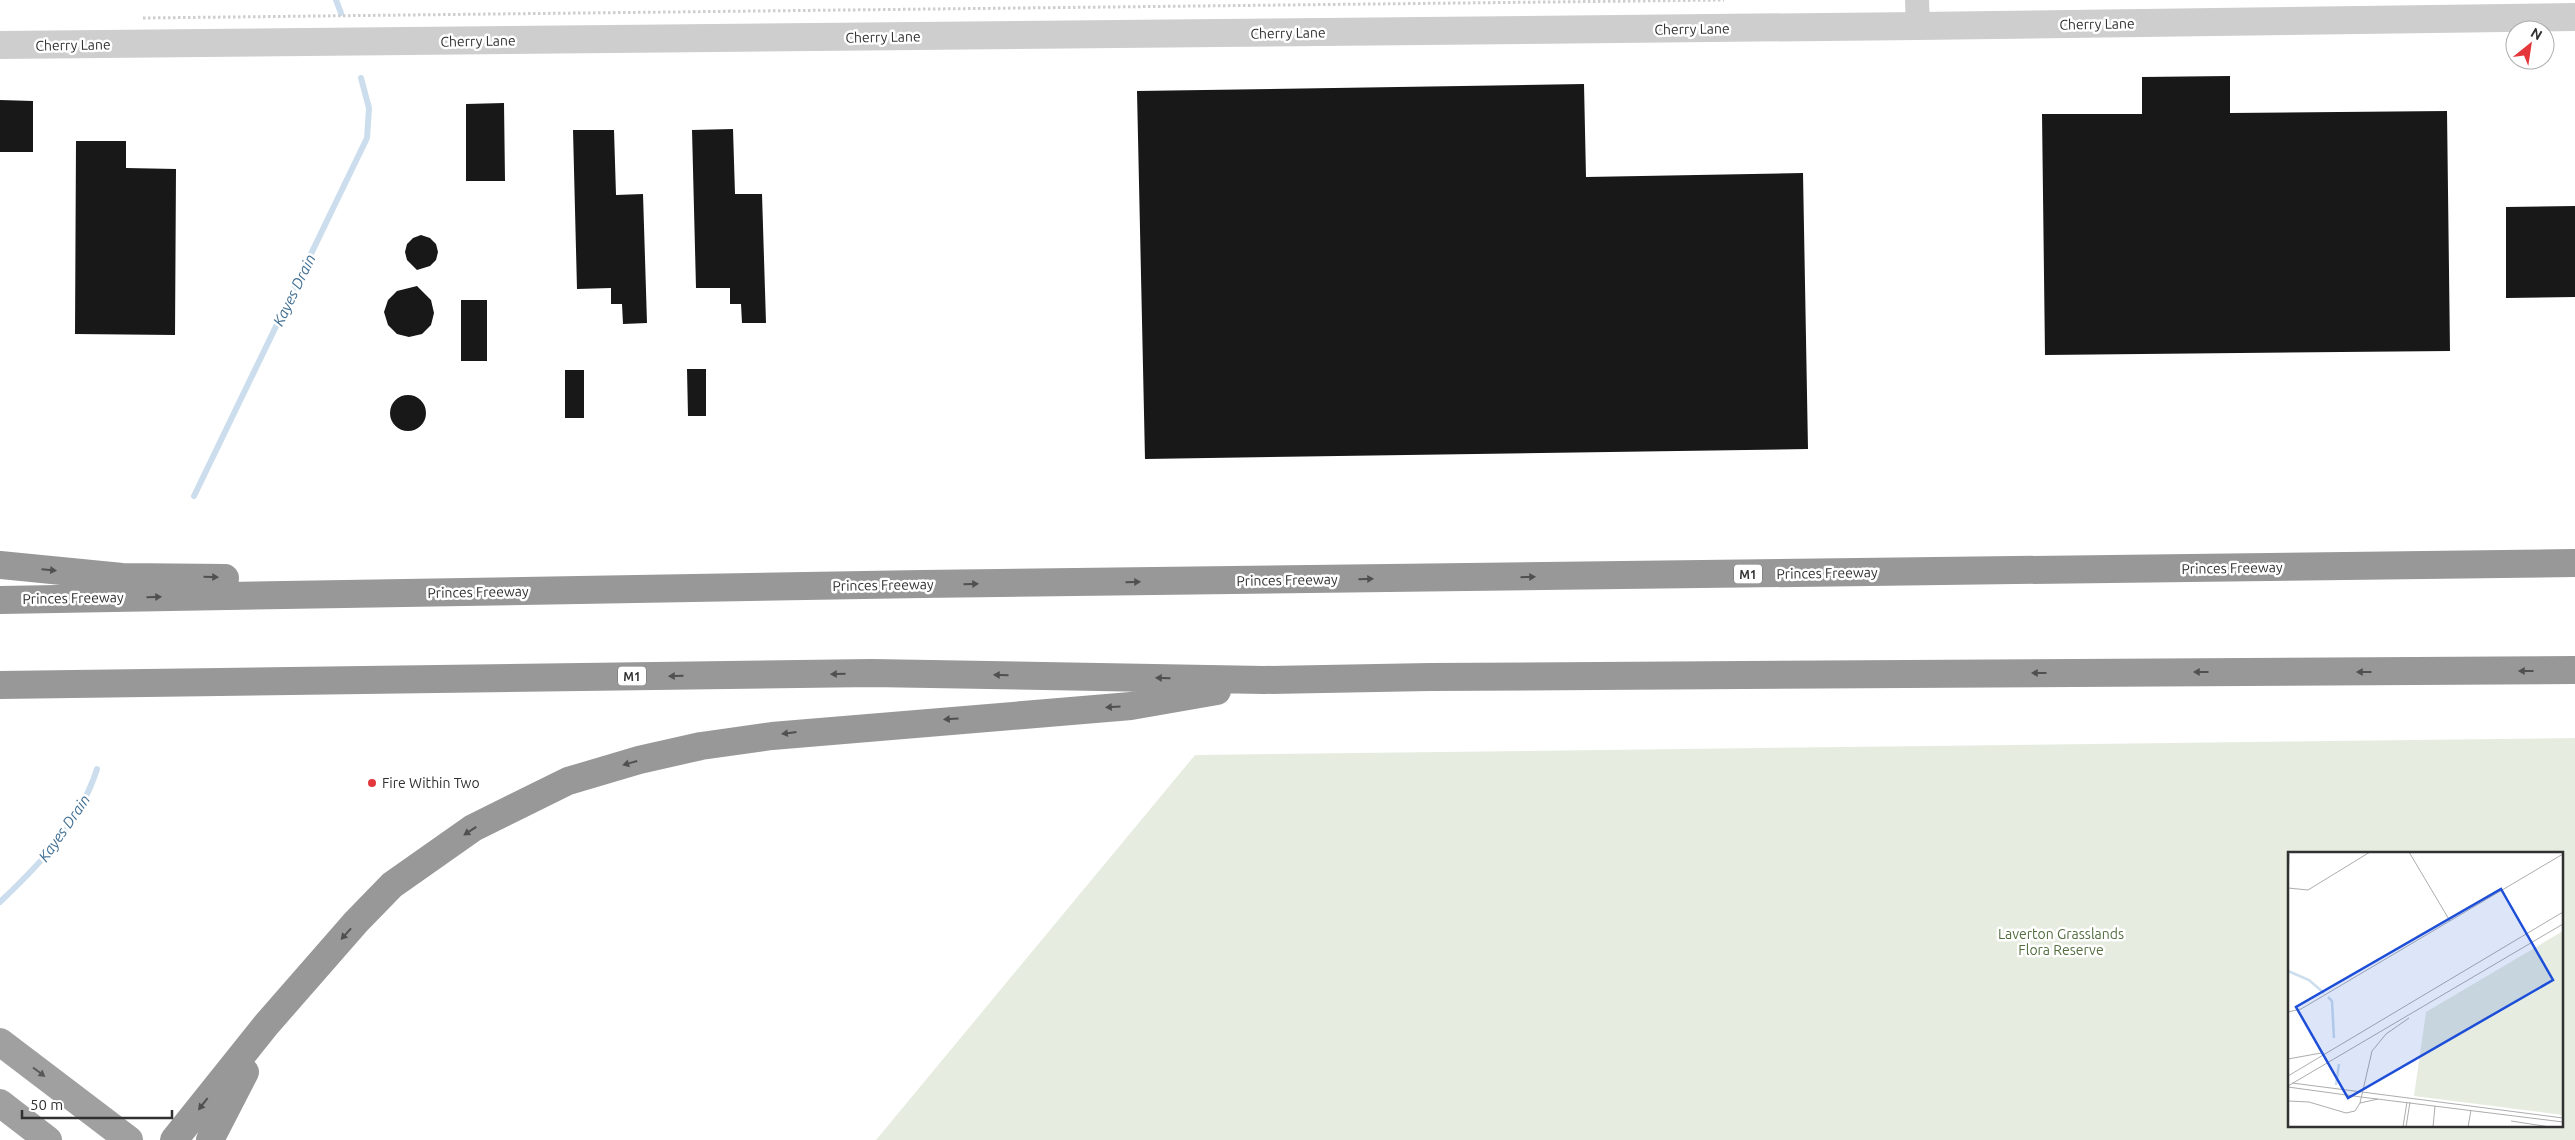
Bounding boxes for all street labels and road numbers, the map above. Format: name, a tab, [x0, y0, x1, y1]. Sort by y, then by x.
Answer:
street label: Cherry Lane	[2059, 15, 2135, 33]
street label: Cherry Lane	[1654, 20, 1730, 38]
street label: Cherry Lane	[1250, 24, 1326, 42]
street label: Cherry Lane	[845, 28, 921, 46]
street label: Cherry Lane	[440, 32, 516, 50]
street label: Cherry Lane	[35, 36, 111, 54]
street label: Princes Freeway	[2181, 559, 2283, 577]
road number: M1	[1734, 564, 1762, 584]
street label: Princes Freeway	[1776, 564, 1878, 582]
street label: Princes Freeway	[1236, 571, 1338, 589]
street label: Princes Freeway	[832, 576, 934, 594]
street label: Princes Freeway	[427, 583, 529, 601]
street label: Princes Freeway	[22, 589, 124, 607]
road number: M1	[618, 666, 646, 686]

